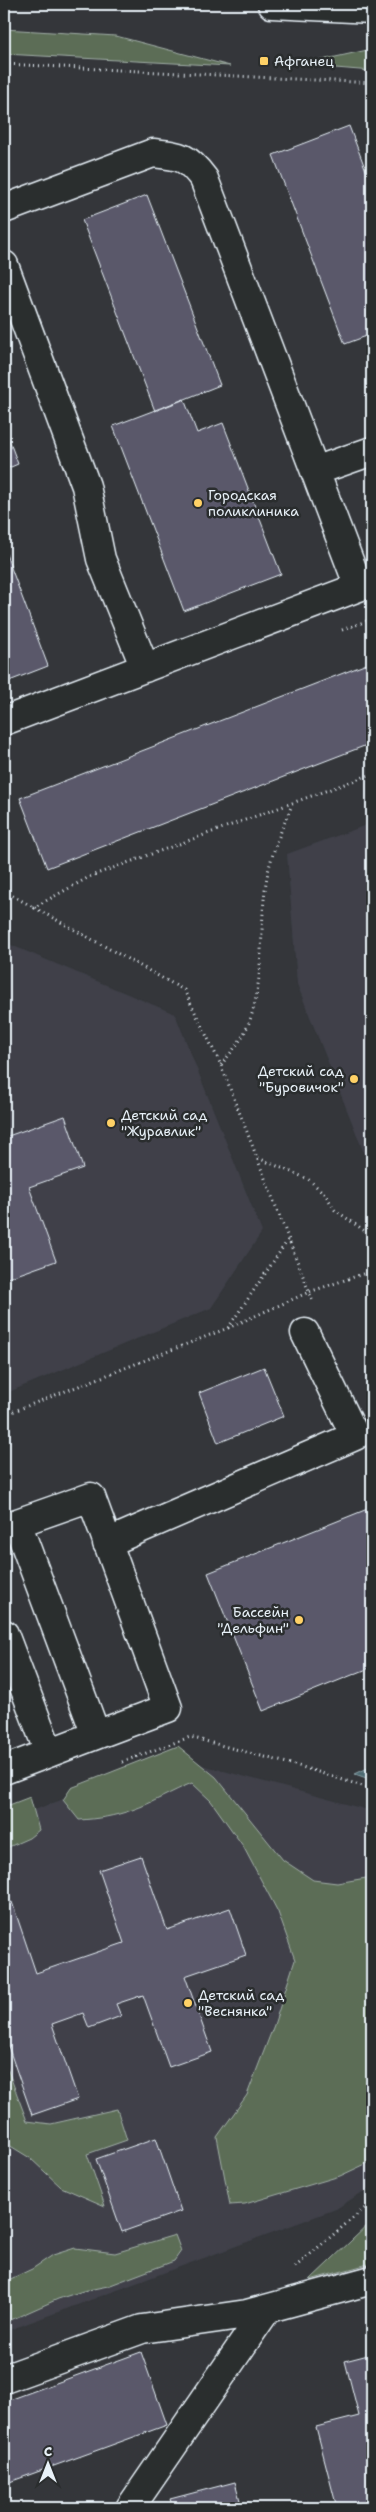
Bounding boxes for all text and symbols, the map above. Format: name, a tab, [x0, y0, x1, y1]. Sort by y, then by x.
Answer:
place label: Афганец	[274, 52, 334, 70]
marker: Афганец	[258, 55, 270, 67]
place label: Городская поликлиника	[208, 486, 299, 520]
marker: Городская поликлиника	[192, 497, 204, 509]
place label: Детский сад "Буровичок"	[258, 1062, 344, 1096]
marker: Детский сад "Буровичок"	[348, 1073, 360, 1085]
place label: Детский сад "Журавлик"	[121, 1106, 207, 1140]
marker: Детский сад "Журавлик"	[105, 1117, 117, 1129]
place label: Бассейн "Дельфин"	[217, 1603, 289, 1637]
marker: Бассейн "Дельфин"	[293, 1614, 305, 1626]
place label: Детский сад "Веснянка"	[198, 1986, 284, 2020]
marker: Детский сад "Веснянка"	[182, 1997, 194, 2009]
north arrow	[22, 2440, 72, 2490]
text: С	[44, 2442, 52, 2460]

